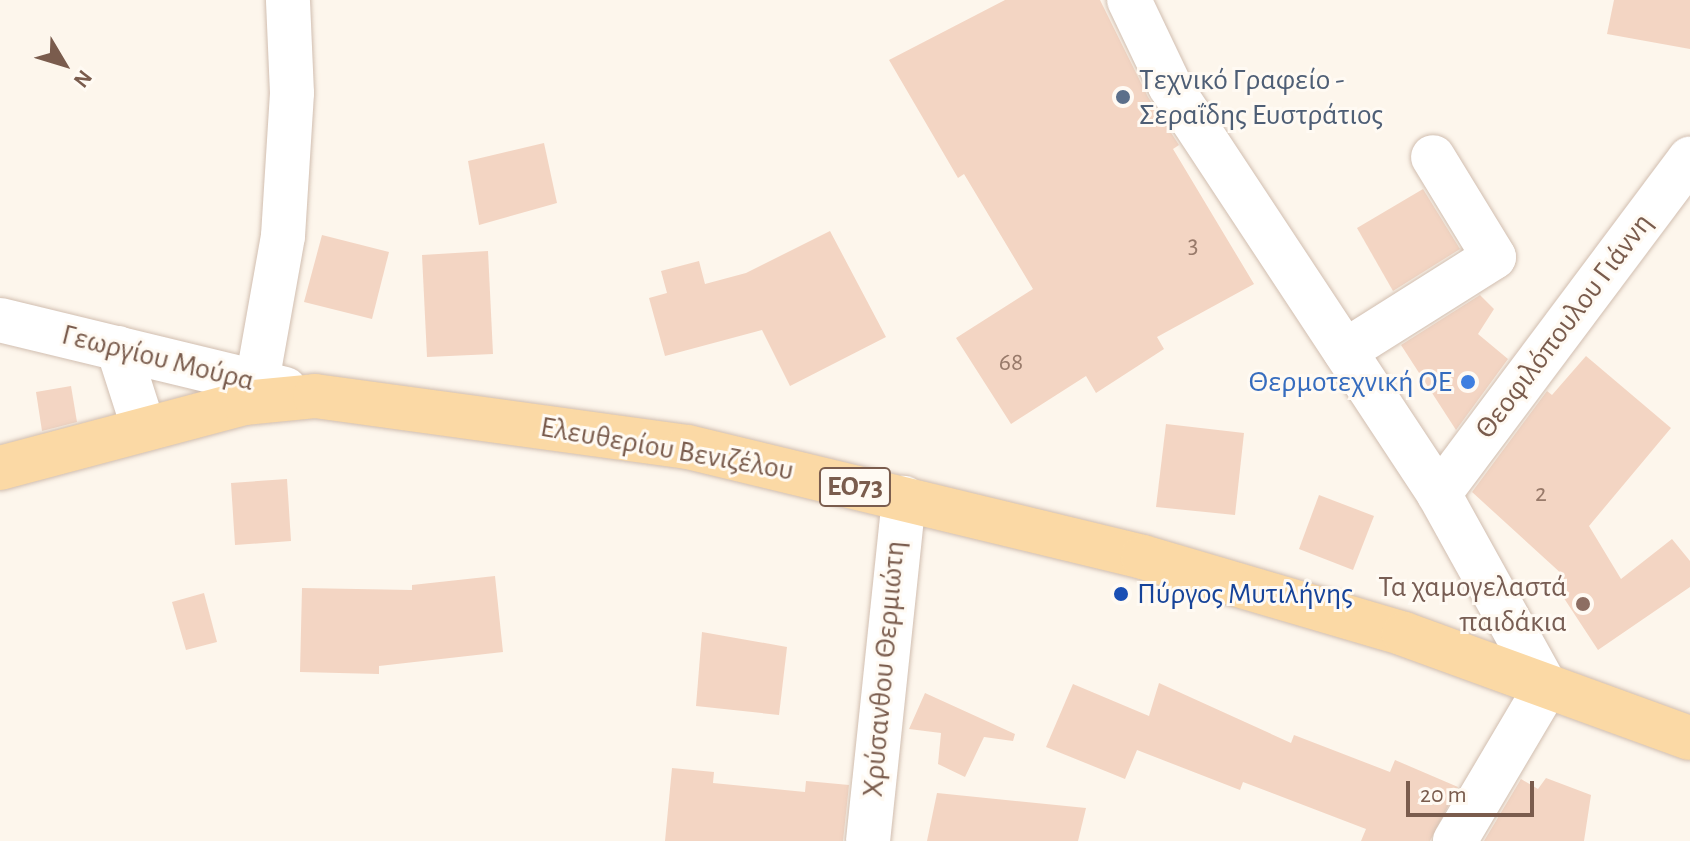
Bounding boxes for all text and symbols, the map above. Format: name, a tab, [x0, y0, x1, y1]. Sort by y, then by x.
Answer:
north arrow	[24, 24, 104, 104]
place label: Τεχνικό Γραφείο - Σεραΐδης Ευστράτιος	[1139, 62, 1383, 132]
text: N	[70, 66, 96, 92]
marker: Τεχνικό Γραφείο - Σεραΐδης Ευστράτιος	[1114, 88, 1132, 106]
street label: Θεοφιλόπουλου Γιάννη	[1468, 206, 1660, 446]
house number: 3	[1188, 230, 1198, 262]
street label: Γεωργίου Μούρα	[58, 317, 258, 399]
house number: 68	[999, 347, 1023, 379]
place label: Θερμοτεχνική ΟΕ	[1249, 364, 1452, 400]
marker: Θερμοτεχνική ΟΕ	[1459, 373, 1477, 391]
street label: Ελευθερίου Βενιζέλου	[538, 409, 796, 489]
road number: ΕΟ73	[817, 463, 893, 511]
house number: 2	[1535, 478, 1547, 510]
street label: Χρύσανθου Θερμιώτη	[855, 539, 913, 799]
place label: Τα χαμογελαστά παιδάκια	[1378, 569, 1567, 640]
place label: Πύργος Μυτιλήνης	[1137, 576, 1353, 612]
marker: Πύργος Μυτιλήνης	[1112, 585, 1130, 603]
marker: Τα χαμογελαστά παιδάκια	[1574, 595, 1592, 613]
scale bar	[1410, 765, 1538, 815]
text: 20 m	[1420, 783, 1467, 807]

